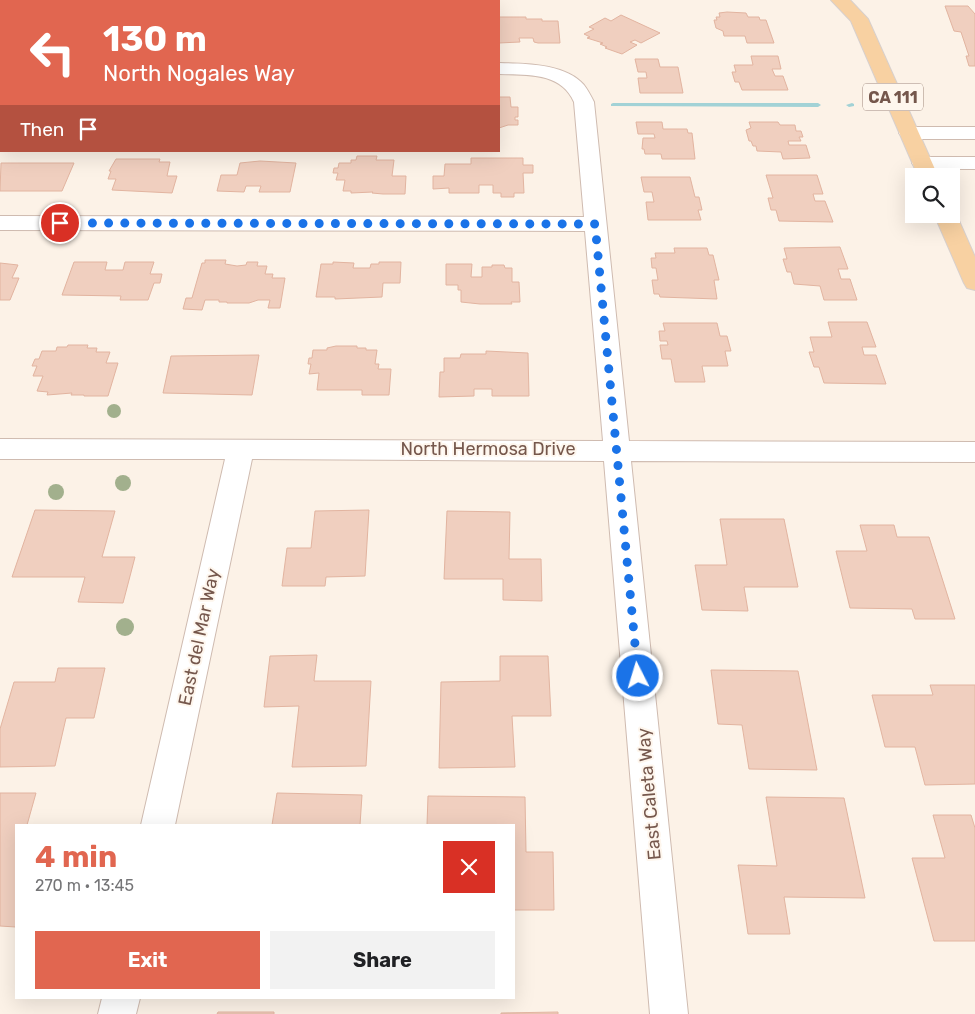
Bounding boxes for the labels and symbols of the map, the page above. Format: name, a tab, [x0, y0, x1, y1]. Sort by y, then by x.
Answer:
road number: CA 111	[863, 84, 923, 110]
pin	[39, 202, 81, 244]
street label: North Hermosa Drive	[400, 438, 576, 460]
street label: East del Mar Way	[174, 566, 224, 708]
position arrow	[611, 649, 663, 701]
street label: East Caleta Way	[632, 727, 666, 861]

